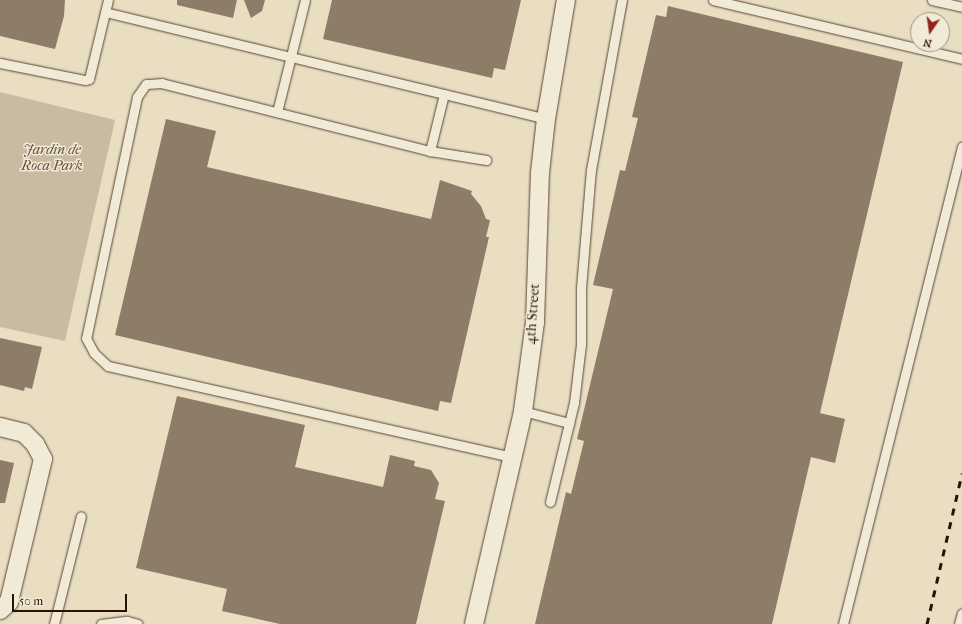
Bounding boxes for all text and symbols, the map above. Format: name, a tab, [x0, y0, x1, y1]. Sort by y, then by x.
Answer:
north arrow	[910, 12, 950, 52]
text: N	[922, 36, 933, 50]
park label: Jardin de Roca Park	[21, 142, 83, 174]
street label: 4th Street	[522, 283, 544, 345]
scale bar	[14, 586, 129, 612]
text: 50 m	[19, 594, 43, 608]

